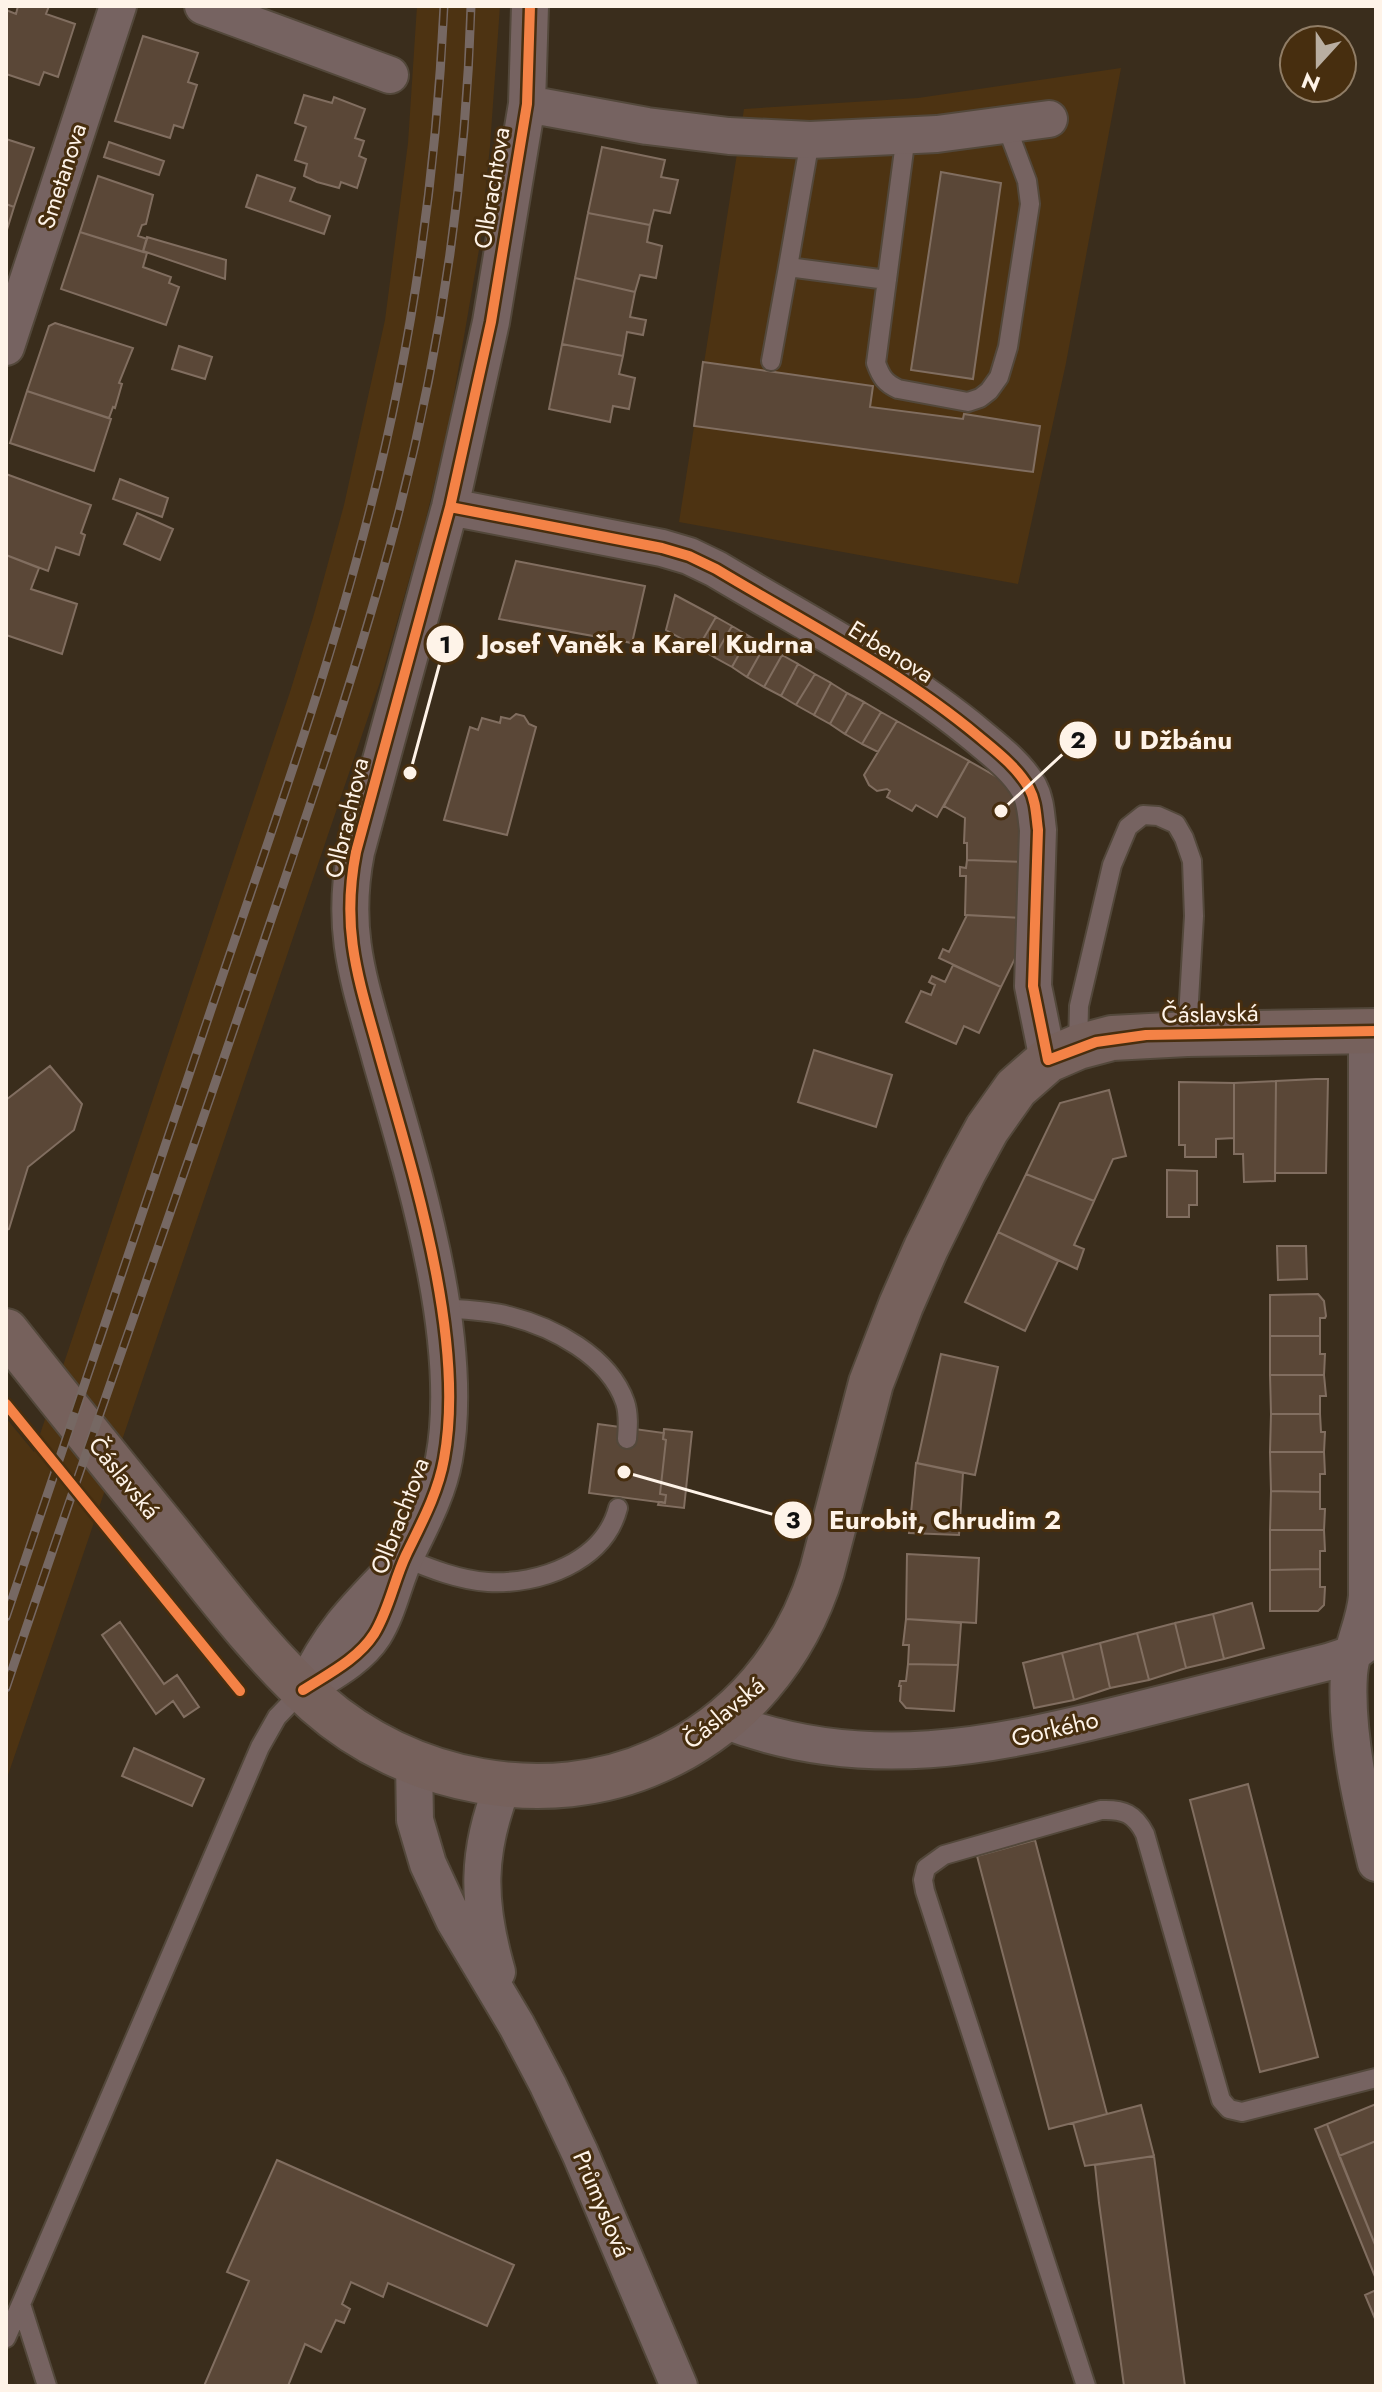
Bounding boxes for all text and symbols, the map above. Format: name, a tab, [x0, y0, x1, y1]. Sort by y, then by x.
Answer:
north arrow	[1278, 24, 1358, 104]
text: N	[1297, 65, 1325, 101]
street label: Smetanova	[28, 119, 95, 233]
street label: Olbrachtova	[465, 125, 518, 251]
street label: Erbenova	[842, 612, 941, 692]
callout: Josef Vaněk a Karel Kudrna	[425, 619, 830, 669]
text: Josef Vaněk a Karel Kudrna	[476, 625, 813, 663]
text: 1	[439, 627, 451, 662]
callout: U Džbánu	[1058, 715, 1249, 765]
text: U Džbánu	[1114, 721, 1232, 759]
text: 2	[1070, 722, 1086, 757]
street label: Olbrachtova	[316, 754, 377, 882]
street label: Čáslavská	[1161, 995, 1259, 1032]
street label: Čáslavská	[80, 1429, 169, 1526]
street label: Olbrachtova	[361, 1452, 438, 1579]
callout: Eurobit, Chrudim 2	[773, 1495, 1077, 1545]
text: Eurobit, Chrudim 2	[829, 1501, 1061, 1539]
text: 3	[786, 1502, 801, 1537]
street label: Čáslavská	[675, 1668, 772, 1757]
street label: Gorkého	[1008, 1702, 1102, 1755]
street label: Průmyslová	[564, 2145, 641, 2263]

